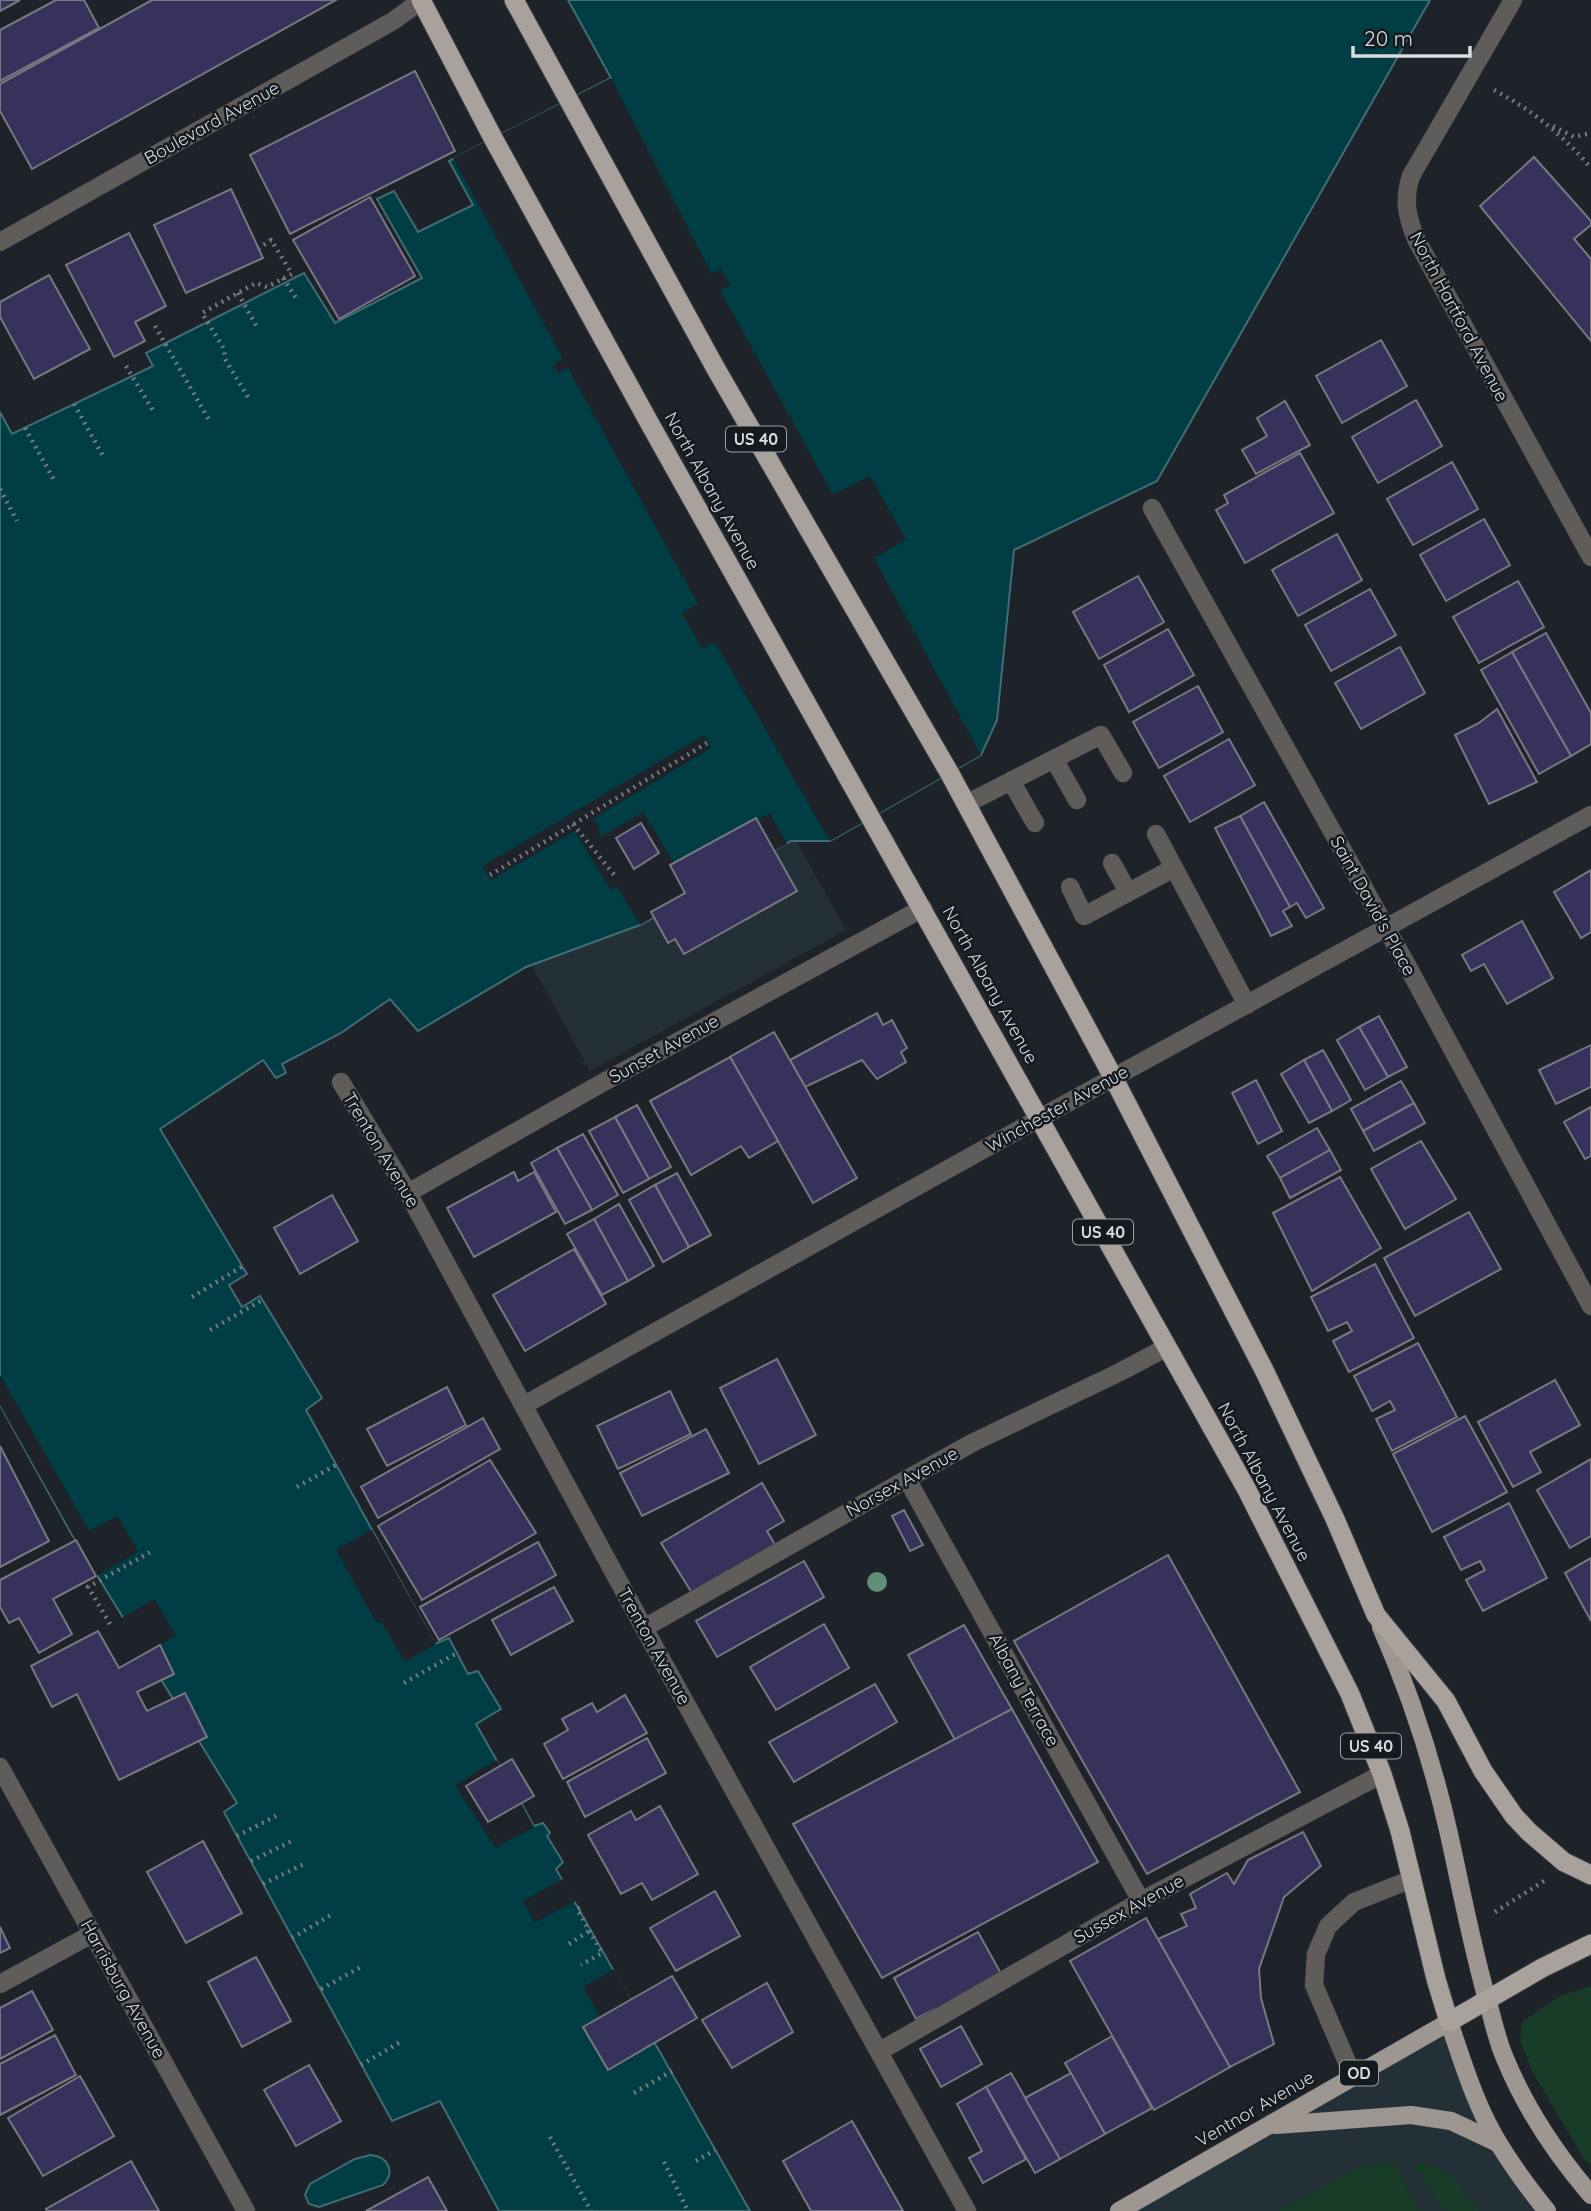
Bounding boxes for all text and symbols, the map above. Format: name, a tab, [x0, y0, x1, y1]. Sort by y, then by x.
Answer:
scale bar	[1353, 14, 1470, 58]
text: 20 m	[1364, 25, 1413, 51]
street label: Boulevard Avenue	[140, 76, 283, 169]
street label: North Hartford Avenue	[1405, 228, 1514, 406]
street label: North Albany Avenue	[660, 408, 765, 574]
road number: US 40	[726, 426, 786, 452]
street label: Saint David's Place	[1325, 832, 1421, 980]
street label: North Albany Avenue	[938, 902, 1043, 1068]
street label: Sunset Avenue	[605, 1009, 723, 1088]
street label: Winchester Avenue	[981, 1060, 1132, 1157]
street label: Trenton Avenue	[338, 1088, 425, 1212]
road number: US 40	[1073, 1220, 1133, 1244]
street label: North Albany Avenue	[1213, 1398, 1316, 1565]
street label: Norsex Avenue	[842, 1441, 962, 1522]
street label: Trenton Avenue	[613, 1583, 696, 1708]
street label: Albany Terrace	[984, 1629, 1065, 1750]
road number: US 40	[1341, 1734, 1401, 1758]
street label: Sussex Avenue	[1070, 1869, 1188, 1948]
street label: Harrisburg Avenue	[76, 1915, 171, 2062]
road number: OD	[1340, 2060, 1378, 2086]
street label: Ventnor Avenue	[1191, 2065, 1318, 2152]

